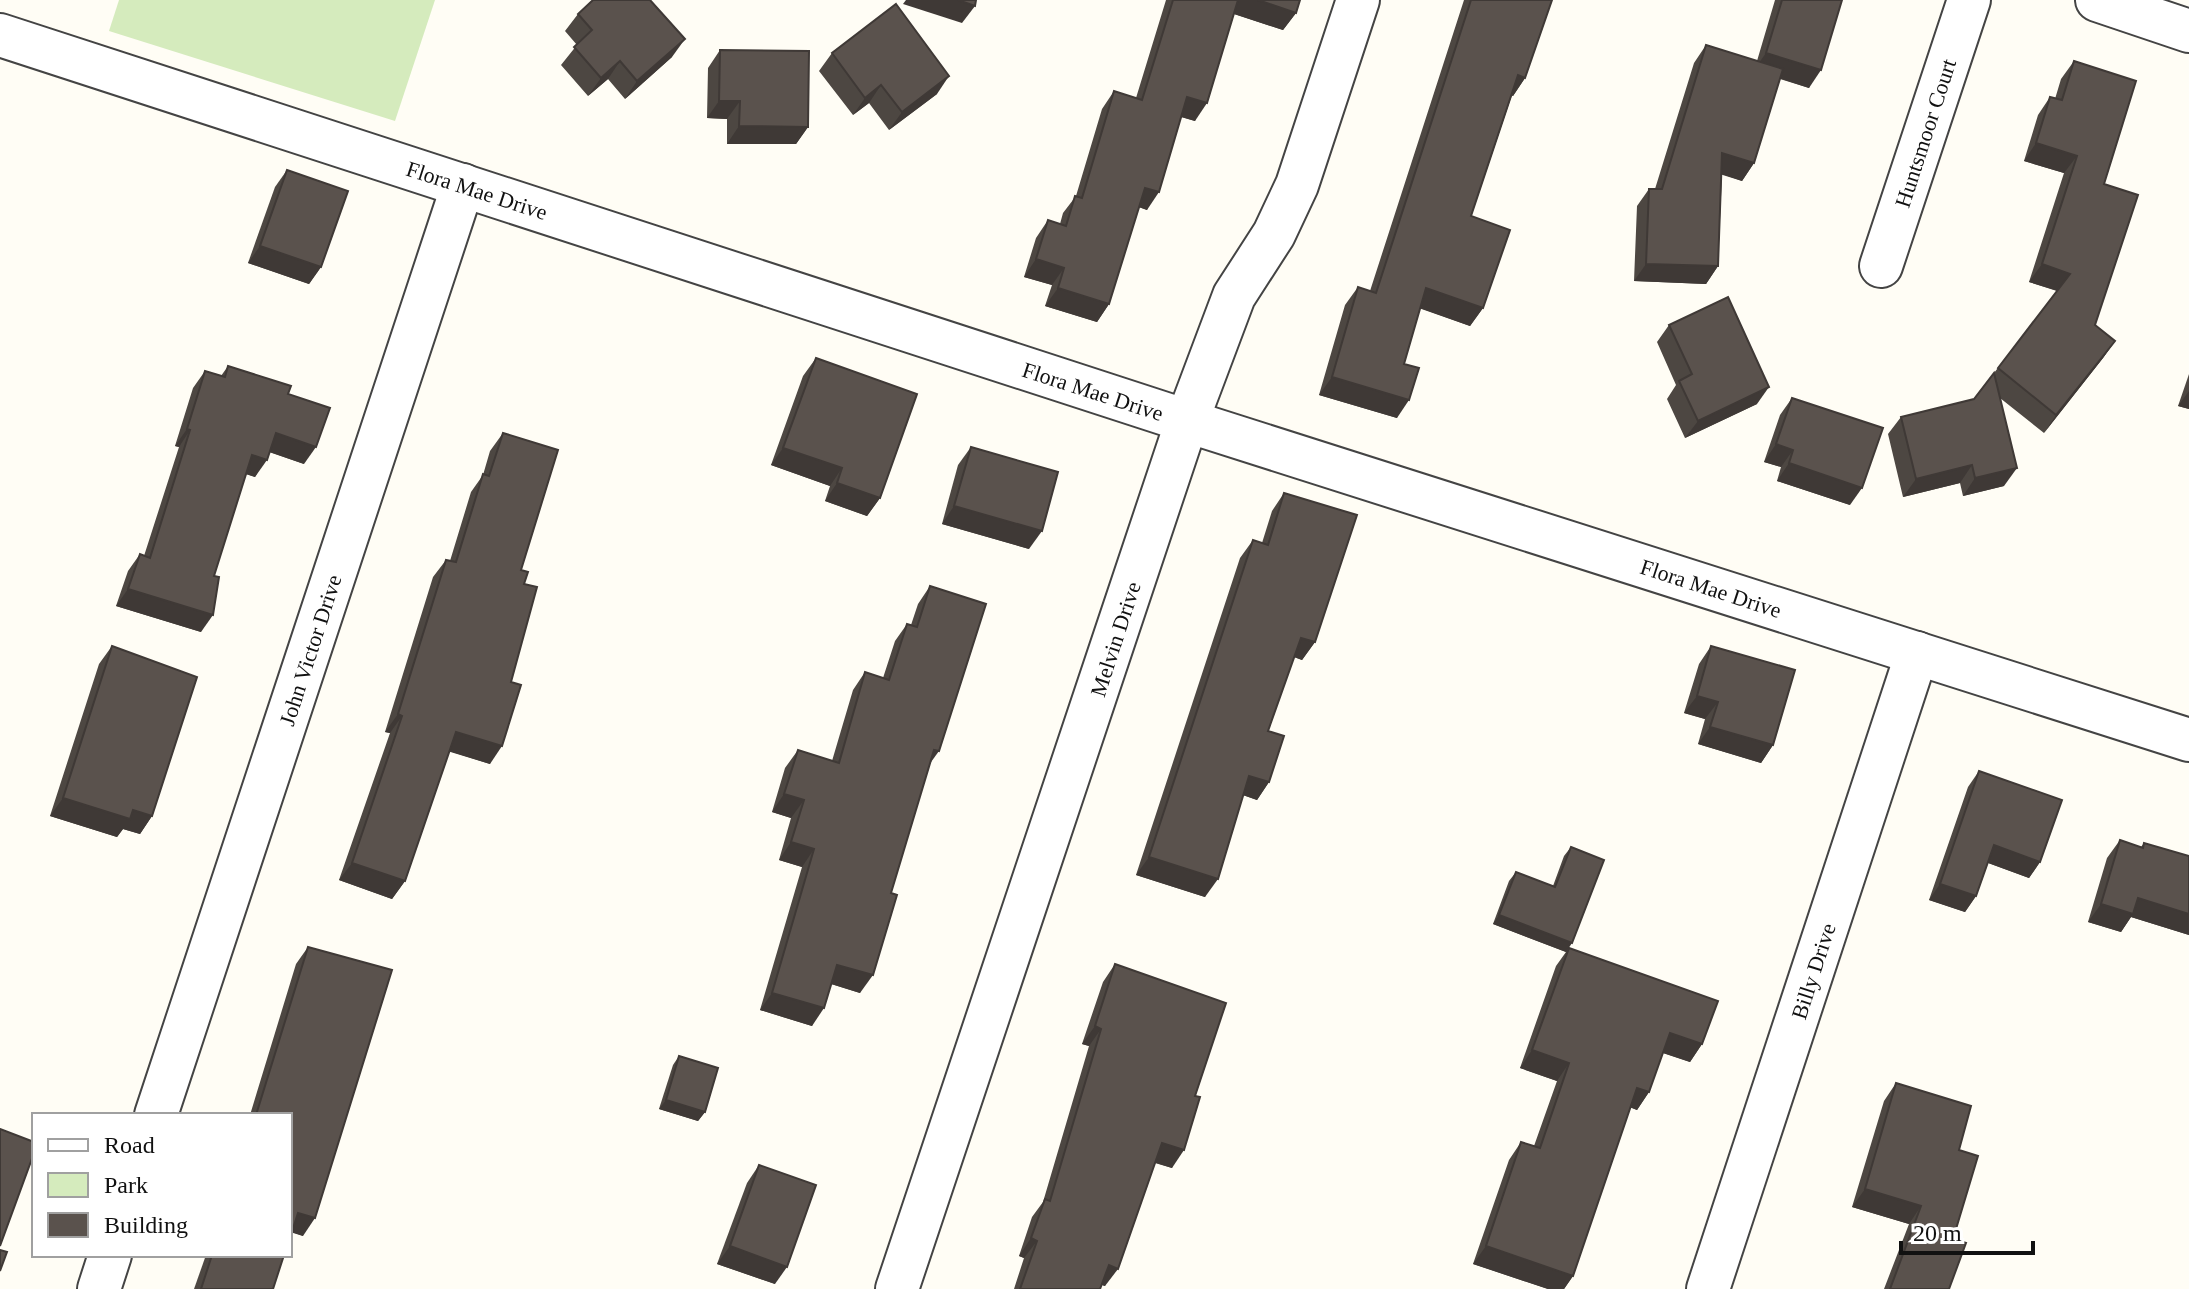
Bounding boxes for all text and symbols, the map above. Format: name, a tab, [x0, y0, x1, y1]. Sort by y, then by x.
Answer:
street label: Huntsmoor Court	[1890, 56, 1961, 211]
street label: Flora Mae Drive	[403, 156, 550, 225]
street label: Flora Mae Drive	[1019, 357, 1166, 426]
street label: Flora Mae Drive	[1637, 554, 1784, 623]
street label: John Victor Drive	[274, 572, 347, 729]
street label: Melvin Drive	[1085, 579, 1146, 700]
street label: Billy Drive	[1786, 920, 1841, 1022]
legend	[32, 1113, 292, 1257]
text: Road	[104, 1132, 155, 1158]
text: Park	[104, 1172, 148, 1198]
scale bar	[1901, 1205, 2033, 1255]
text: Building	[104, 1212, 188, 1238]
text: 20 m	[1913, 1220, 1962, 1246]

